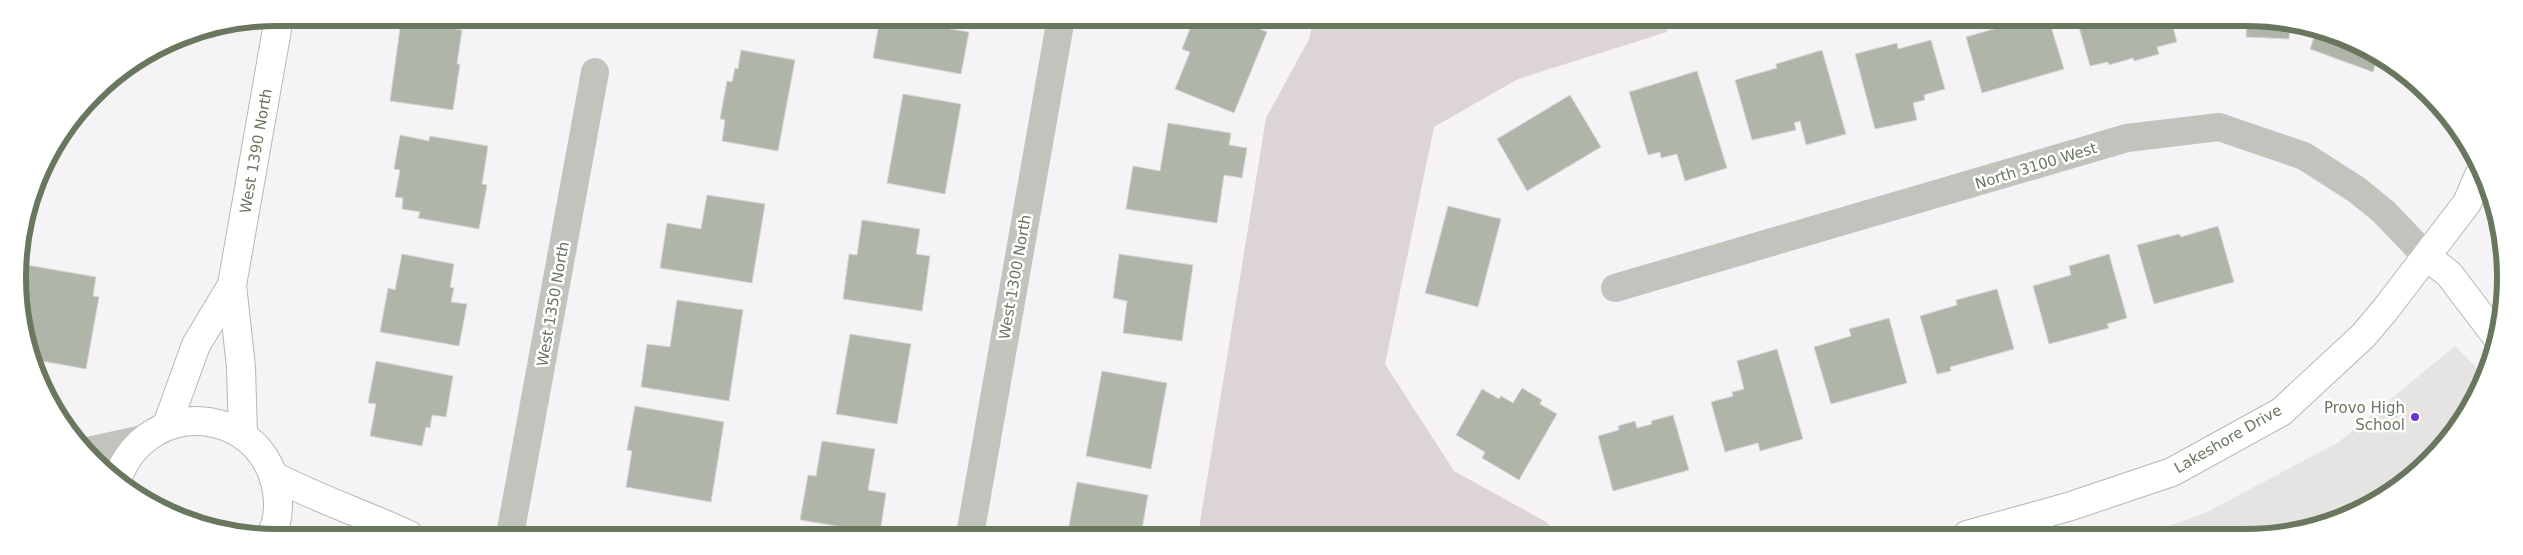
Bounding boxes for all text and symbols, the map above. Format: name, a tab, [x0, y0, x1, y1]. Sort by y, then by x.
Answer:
street label: West 1390 North	[236, 87, 276, 215]
street label: North 3100 West	[1973, 139, 2099, 193]
street label: West 1300 North	[995, 213, 1035, 341]
street label: West 1350 North	[533, 240, 573, 368]
place label: Provo High School	[2324, 399, 2405, 434]
street label: Lakeshore Drive	[2171, 401, 2285, 477]
marker: Provo High School	[2409, 411, 2421, 423]

